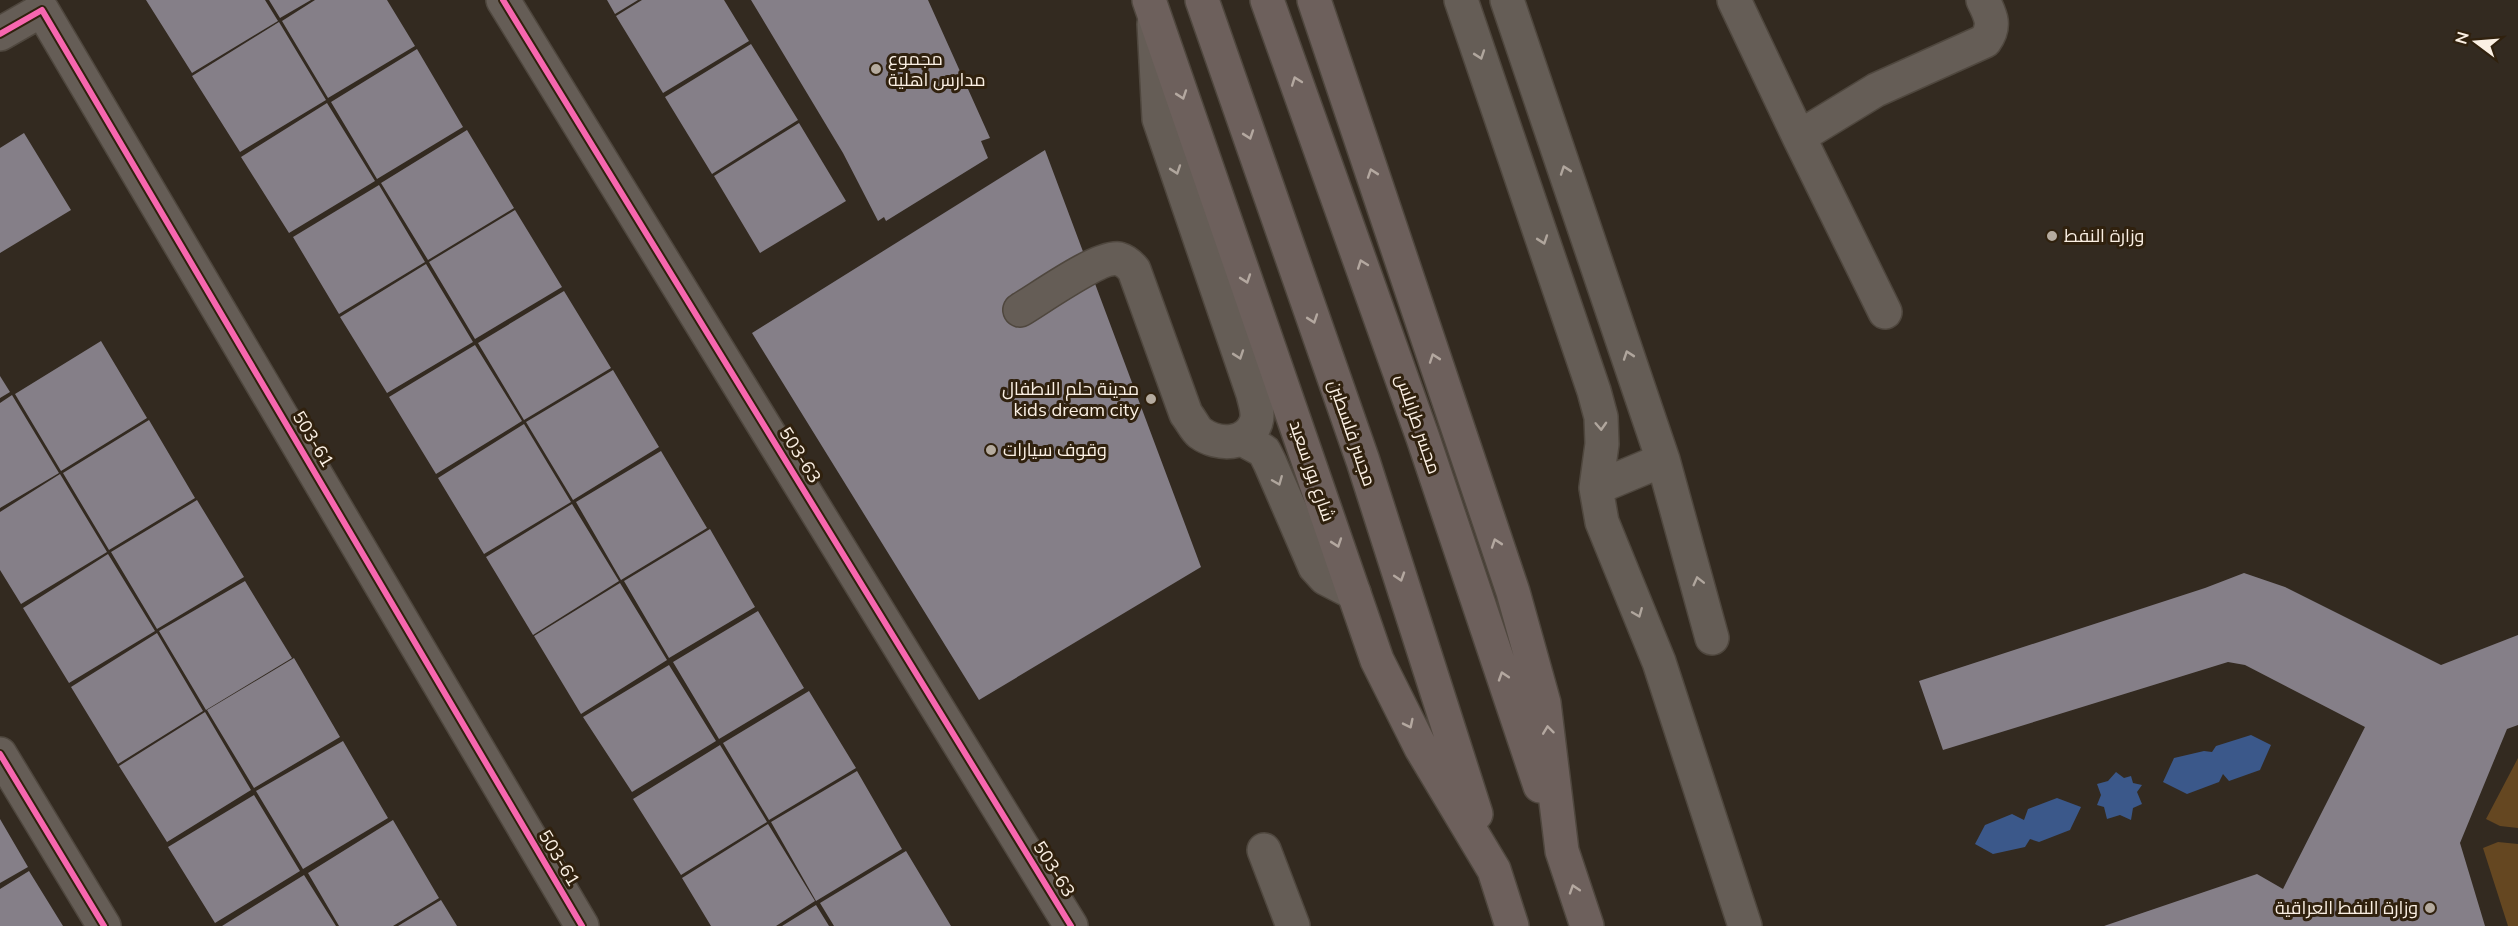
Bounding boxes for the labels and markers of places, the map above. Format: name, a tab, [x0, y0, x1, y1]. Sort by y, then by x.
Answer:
place label: مجموع مدارس اهلية	[888, 47, 986, 91]
marker: مجموع مدارس اهلية	[869, 62, 883, 76]
place label: وزارة النفط	[2064, 224, 2144, 247]
marker: وزارة النفط	[2045, 229, 2059, 243]
place label: مدينة حلم الاطفال kids dream city	[1002, 377, 1139, 421]
marker: مدينة حلم الاطفال kids dream city	[1144, 392, 1158, 406]
place label: وقوف سيارات	[1003, 438, 1107, 461]
marker: وقوف سيارات	[984, 443, 998, 457]
place label: وزارة النفط العراقية	[2275, 896, 2418, 919]
marker: وزارة النفط العراقية	[2423, 901, 2437, 915]

